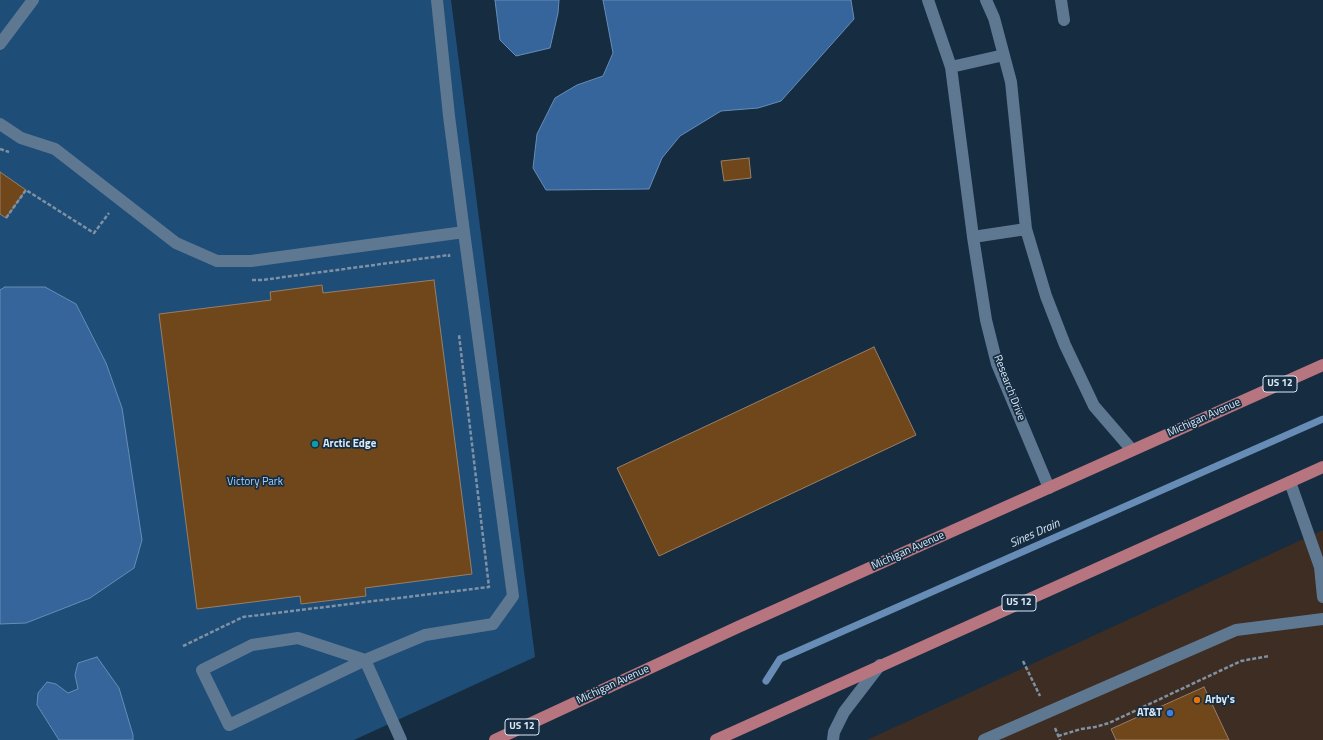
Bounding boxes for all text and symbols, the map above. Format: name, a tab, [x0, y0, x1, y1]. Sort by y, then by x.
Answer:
street label: Research Drive	[990, 353, 1028, 423]
road number: US 12	[1263, 376, 1297, 392]
street label: Michigan Avenue	[1165, 396, 1243, 440]
place label: Arctic Edge	[323, 437, 376, 451]
marker: Arctic Edge	[310, 439, 320, 449]
park label: Victory Park	[227, 475, 283, 489]
water label: Sines Drain	[1008, 517, 1062, 551]
street label: Michigan Avenue	[869, 529, 947, 573]
road number: US 12	[1002, 595, 1036, 611]
street label: Michigan Avenue	[575, 662, 651, 708]
place label: Arby's	[1205, 693, 1235, 707]
marker: Arby's	[1192, 695, 1202, 705]
place label: AT&T	[1137, 706, 1162, 720]
marker: AT&T	[1165, 708, 1175, 718]
road number: US 12	[505, 719, 539, 735]

